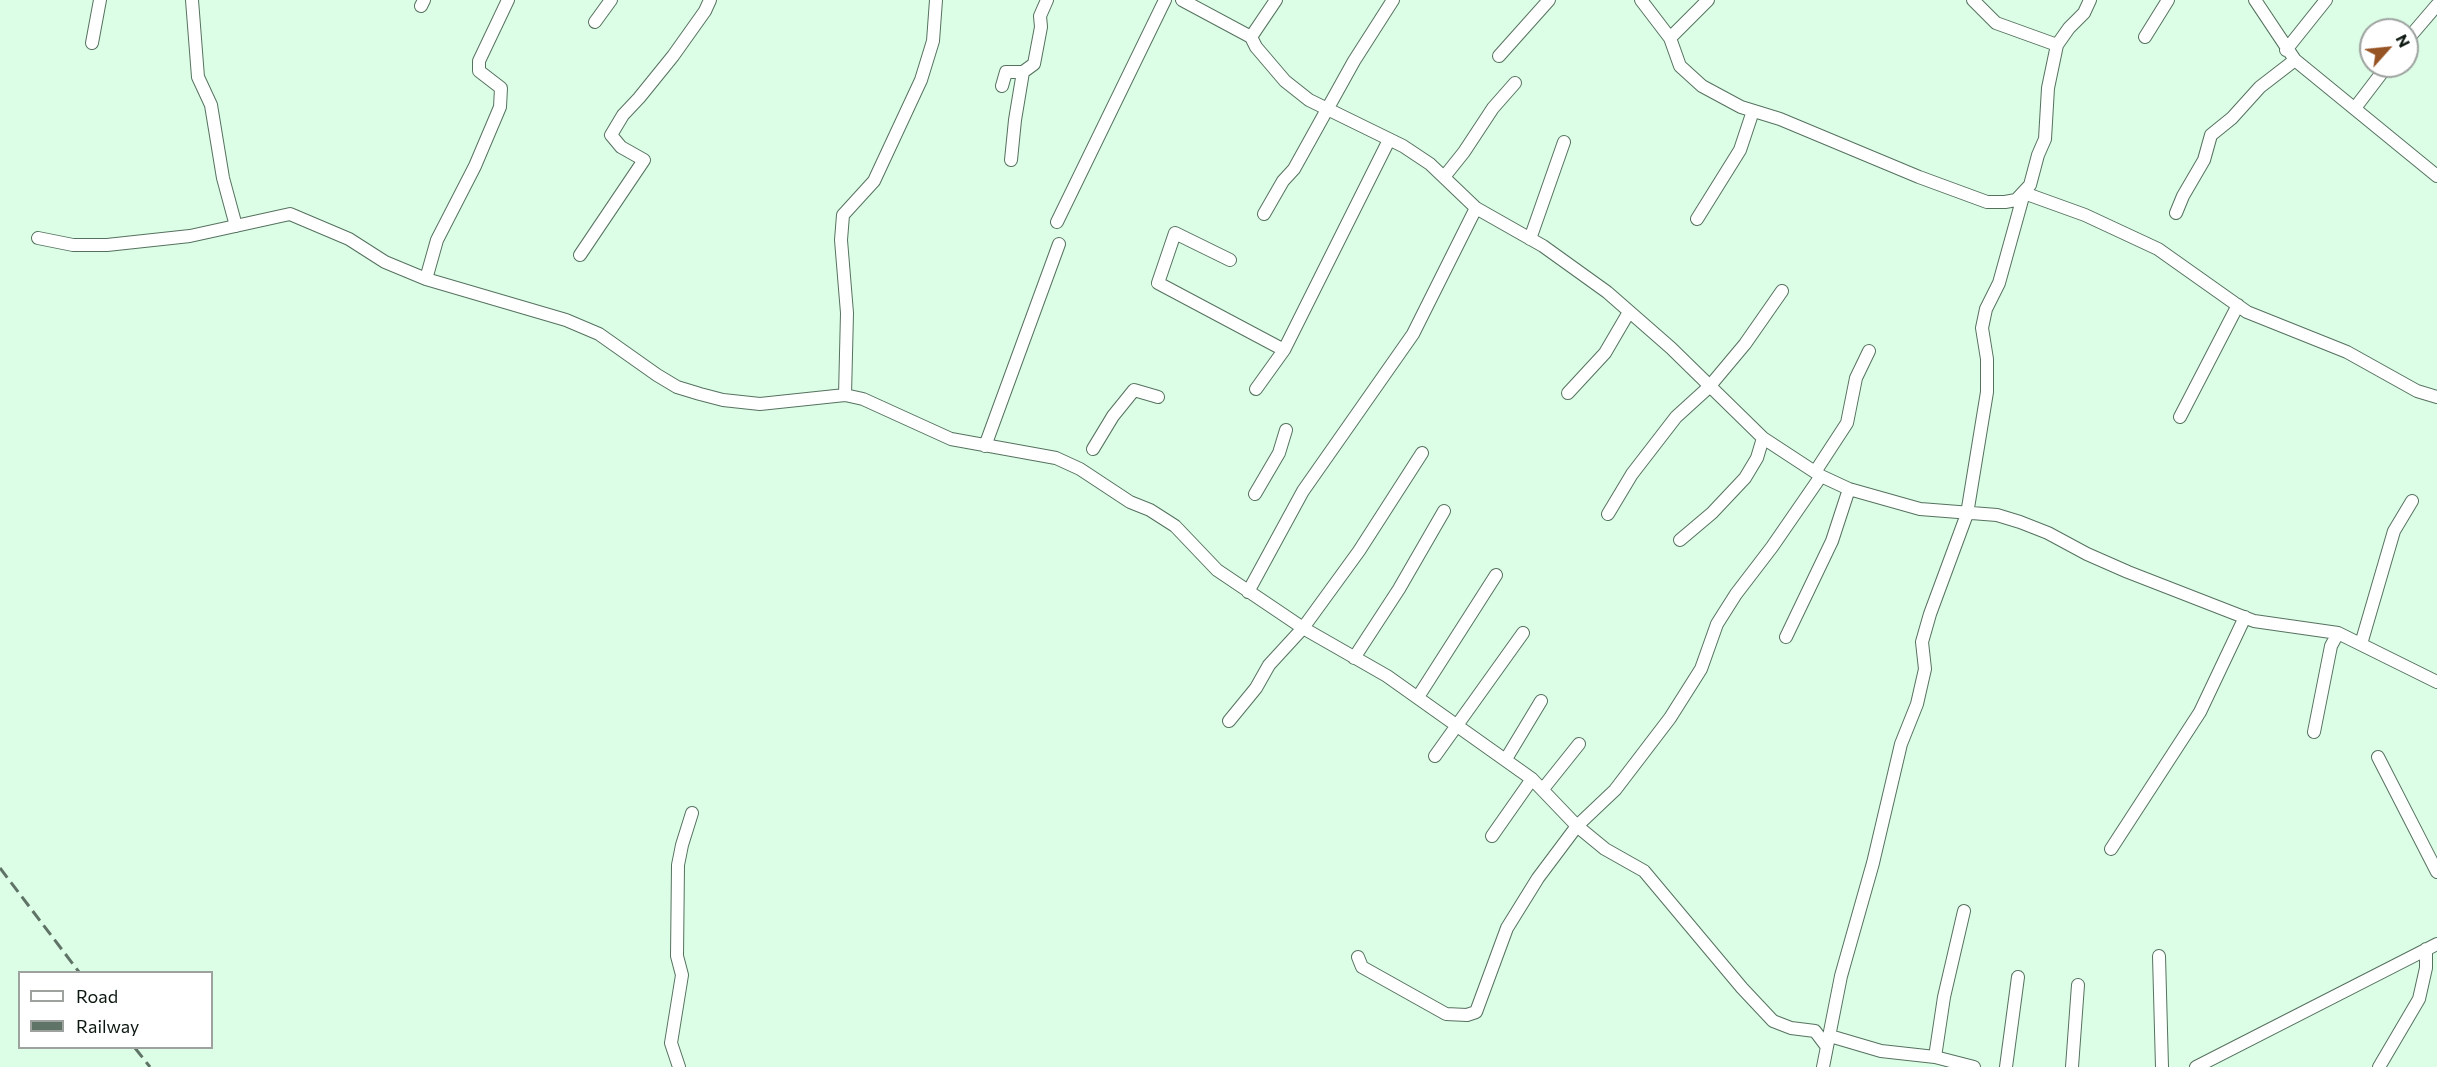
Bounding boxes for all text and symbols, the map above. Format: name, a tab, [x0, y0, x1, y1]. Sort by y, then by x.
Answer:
north arrow	[2359, 18, 2419, 78]
text: N	[2393, 31, 2415, 50]
legend	[18, 971, 213, 1049]
text: Road	[76, 985, 118, 1007]
text: Railway	[76, 1015, 139, 1037]

